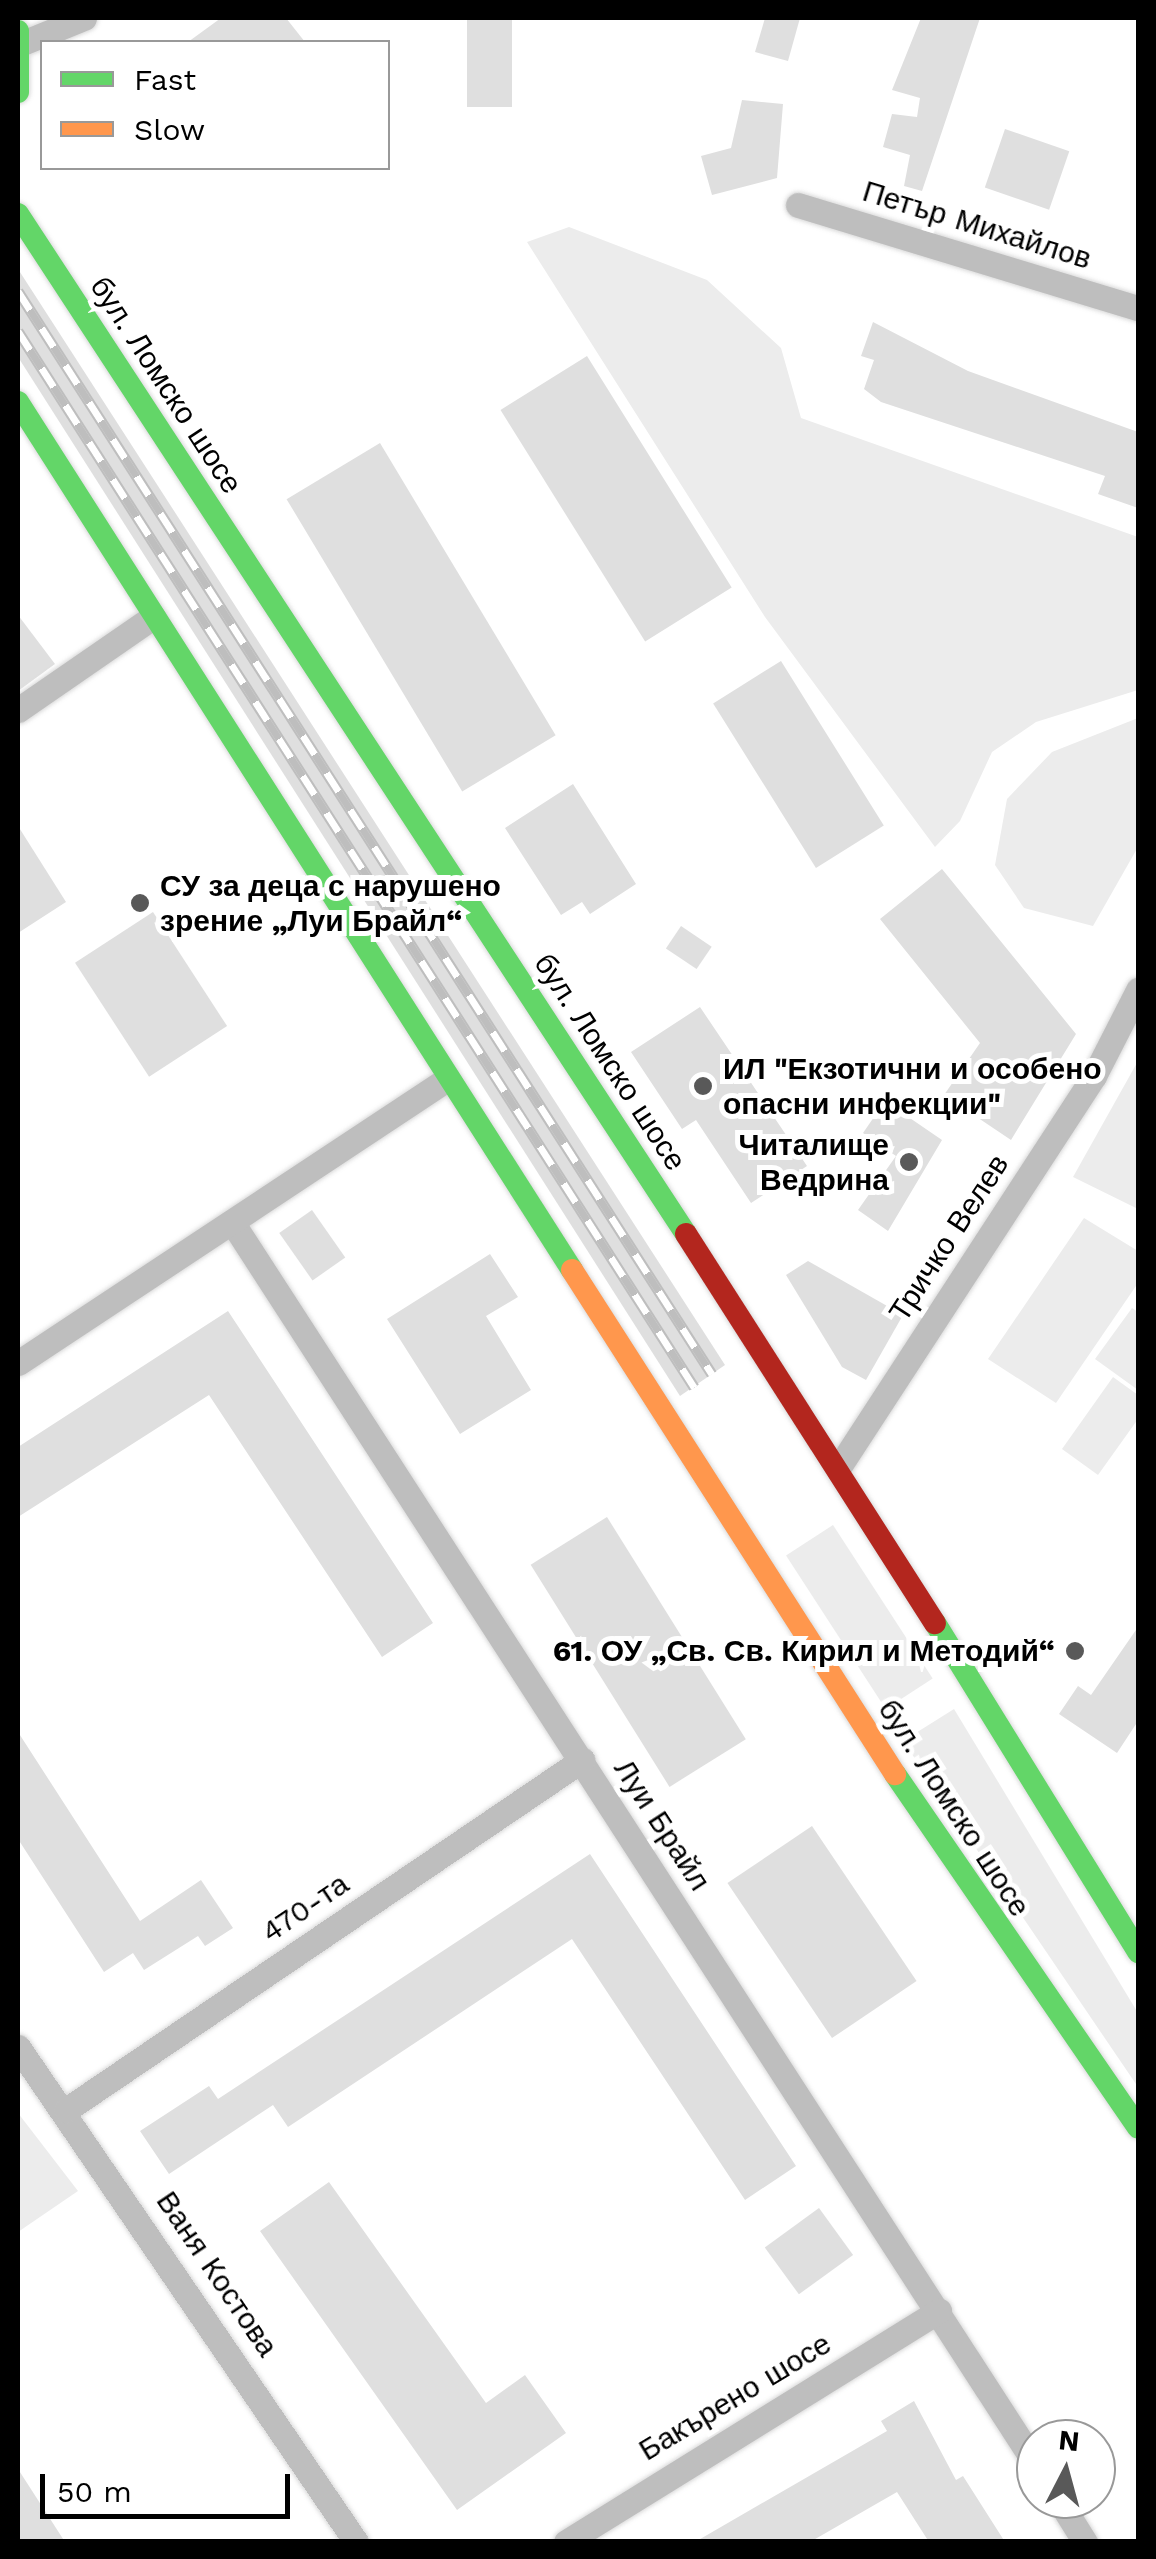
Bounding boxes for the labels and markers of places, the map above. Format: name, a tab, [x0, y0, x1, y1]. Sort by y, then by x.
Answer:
place label: СУ за деца с нарушено зрение „Луи Брайл“	[160, 868, 501, 938]
marker: СУ за деца с нарушено зрение „Луи Брайл“	[129, 892, 151, 914]
place label: ИЛ "Екзотични и особено опасни инфекции"	[723, 1051, 1102, 1122]
marker: ИЛ "Екзотични и особено опасни инфекции"	[692, 1075, 714, 1097]
place label: Читалище Ведрина	[739, 1127, 889, 1198]
marker: Читалище Ведрина	[898, 1151, 920, 1173]
place label: 61. ОУ „Св. Св. Кирил и Методий“	[553, 1633, 1055, 1669]
marker: 61. ОУ „Св. Св. Кирил и Методий“	[1064, 1640, 1086, 1662]

